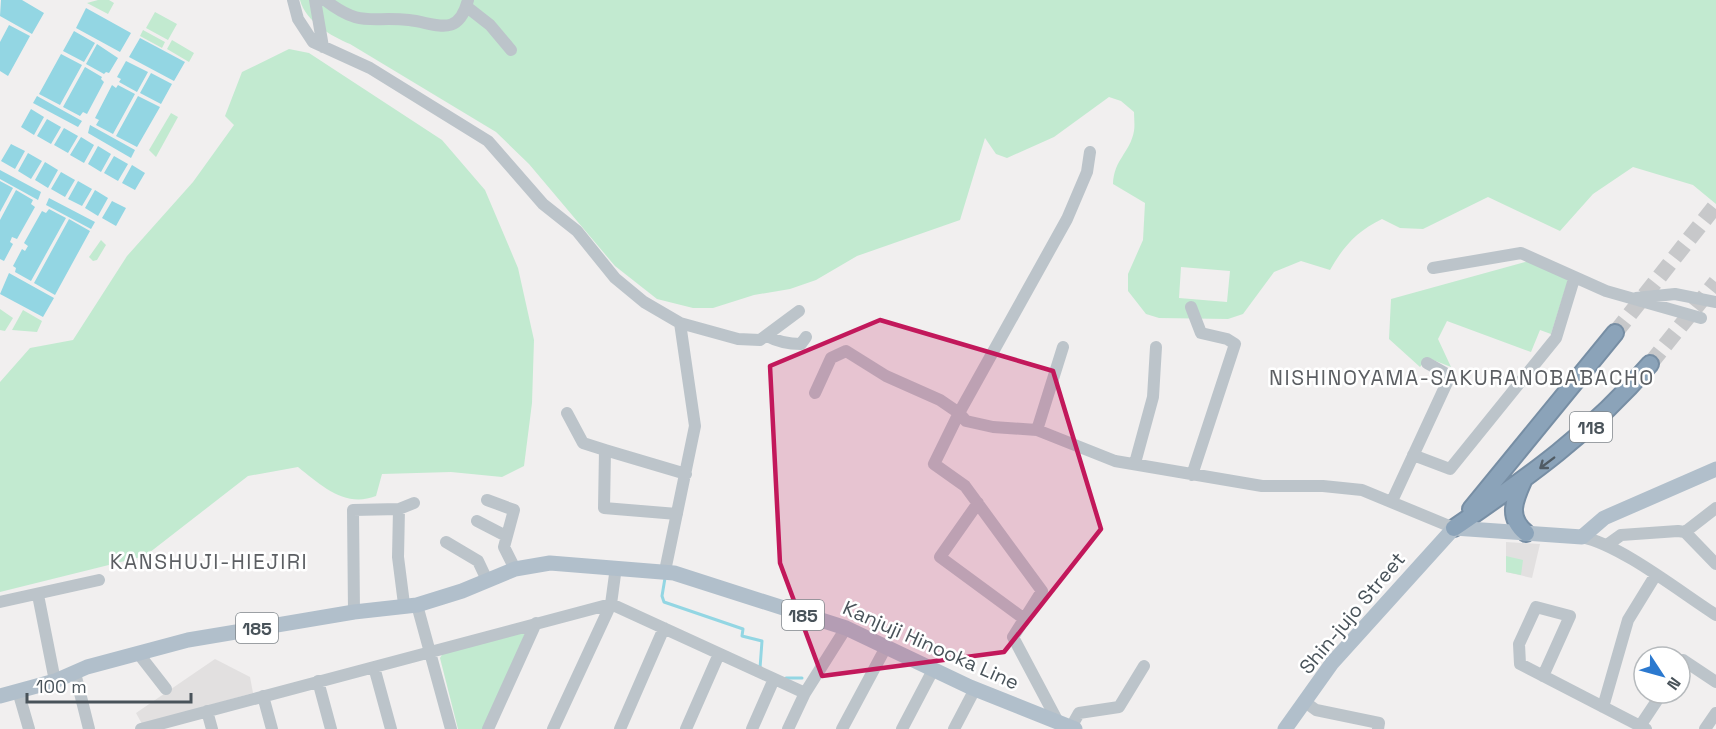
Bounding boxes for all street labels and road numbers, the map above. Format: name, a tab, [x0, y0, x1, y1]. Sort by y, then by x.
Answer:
road number: 118	[1570, 412, 1612, 442]
street label: Shin-jujo Street	[1293, 547, 1411, 679]
street label: Kanjuji Hinooka Line	[839, 594, 1023, 696]
road number: 185	[782, 600, 824, 630]
road number: 185	[236, 613, 278, 643]

